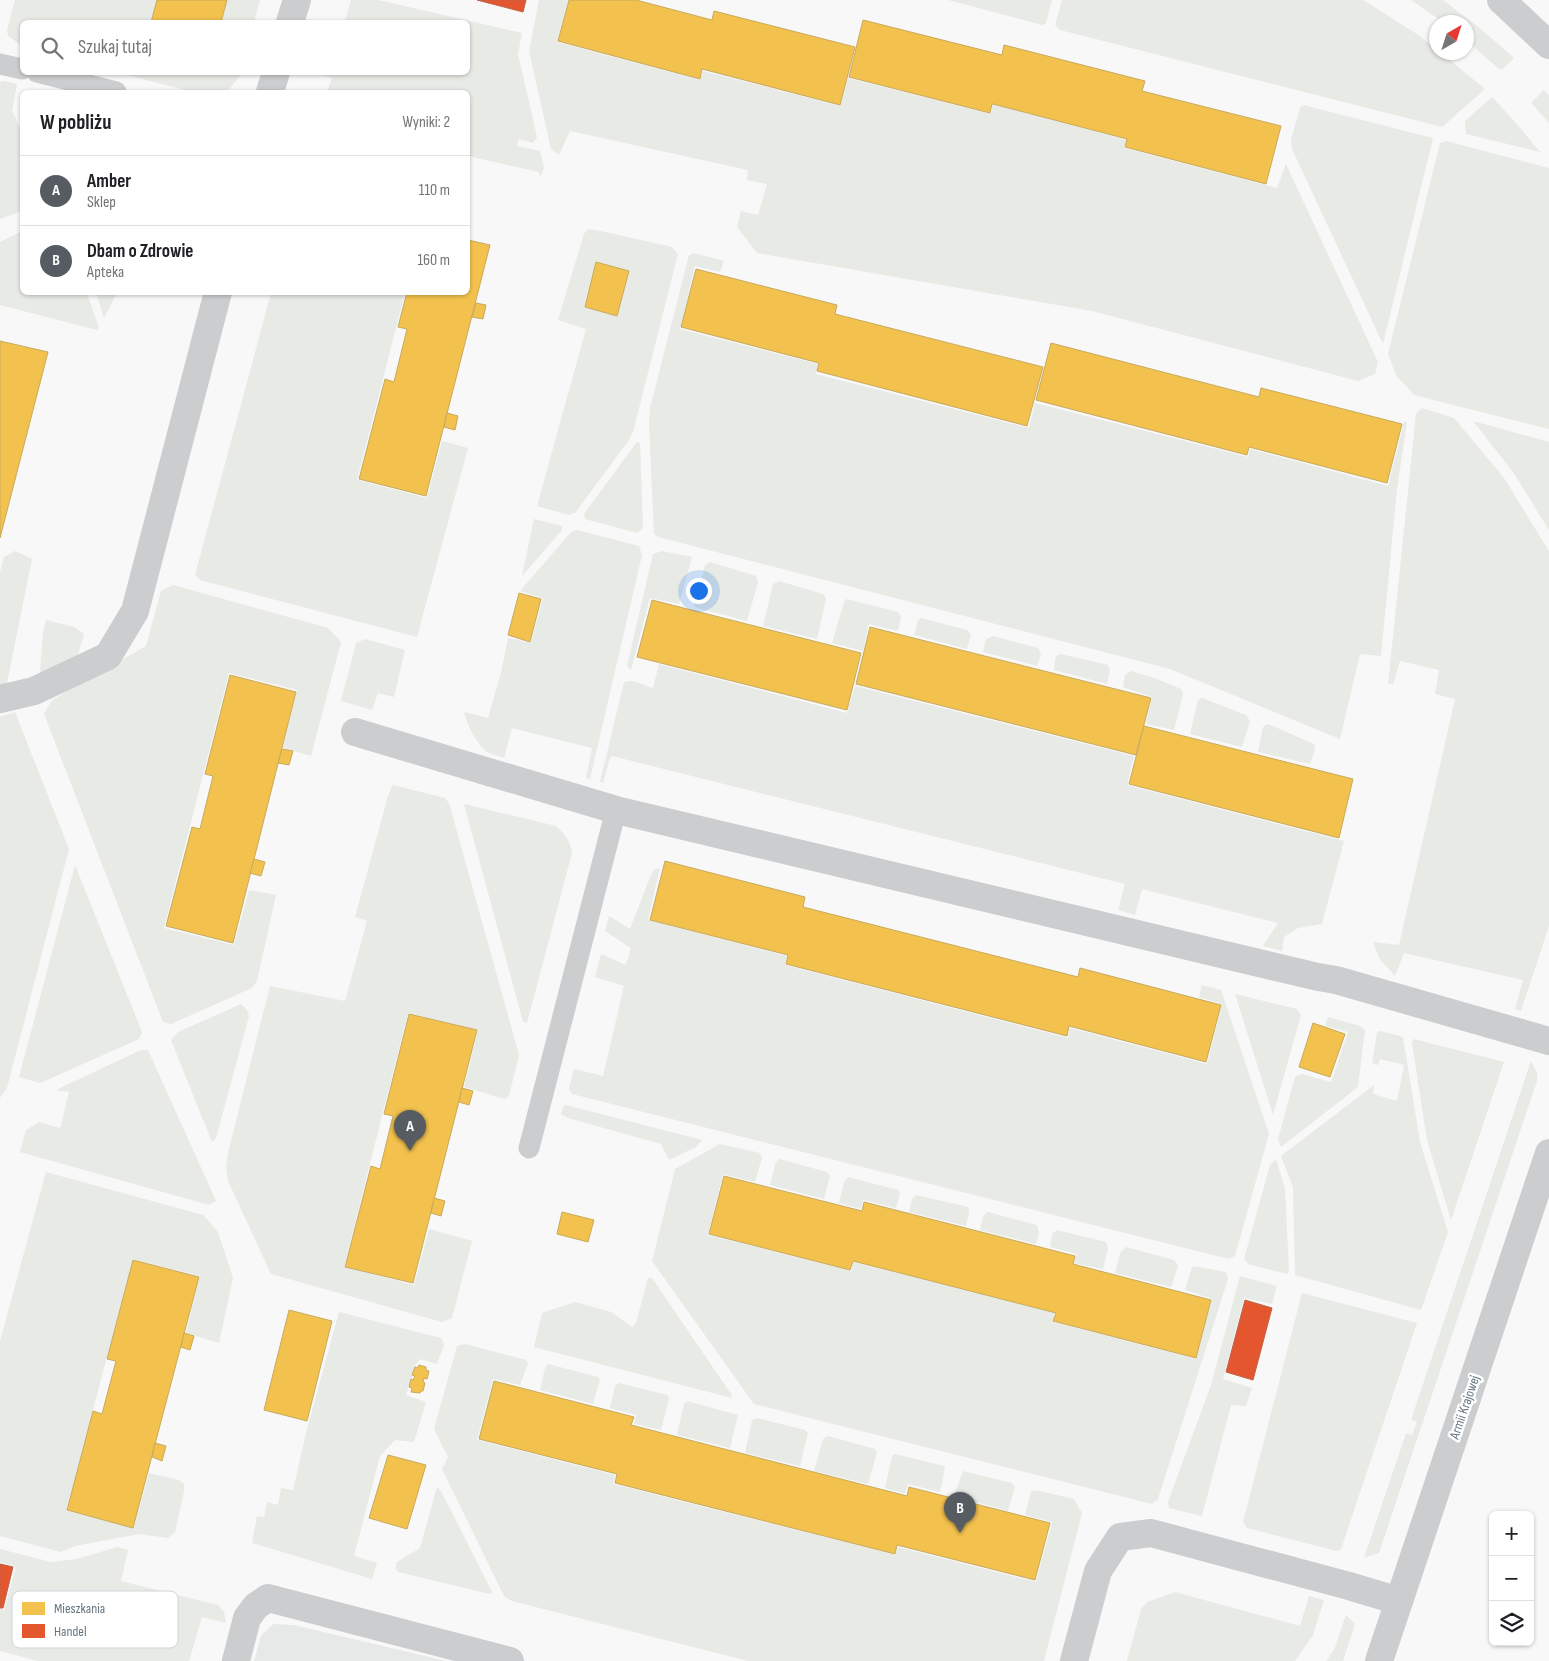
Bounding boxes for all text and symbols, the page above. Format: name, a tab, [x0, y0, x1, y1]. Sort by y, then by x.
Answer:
north arrow	[1429, 15, 1474, 60]
search box	[20, 20, 470, 75]
icon: search	[38, 34, 66, 62]
text: Szukaj tutaj	[78, 36, 152, 59]
text: W pobliżu	[40, 110, 111, 135]
text: Wyniki: 2	[402, 113, 450, 132]
text: Amber	[87, 170, 131, 193]
text: A	[52, 181, 60, 200]
text: 110 m	[419, 181, 450, 200]
text: Sklep	[87, 193, 116, 212]
text: Dbam o Zdrowie	[87, 240, 193, 263]
text: B	[52, 251, 60, 270]
text: 160 m	[417, 251, 450, 270]
text: Apteka	[87, 263, 124, 282]
your location	[686, 578, 712, 604]
pin: A	[394, 1110, 426, 1151]
street label: Armii Krajowej	[1445, 1373, 1483, 1442]
pin: B	[944, 1492, 976, 1533]
map controls	[1489, 1511, 1534, 1646]
button: +	[1489, 1511, 1534, 1556]
button: −	[1489, 1556, 1534, 1601]
legend	[12, 1591, 178, 1648]
text: Mieszkania	[54, 1600, 105, 1617]
button: layers	[1489, 1601, 1534, 1646]
text: Handel	[54, 1623, 87, 1640]

